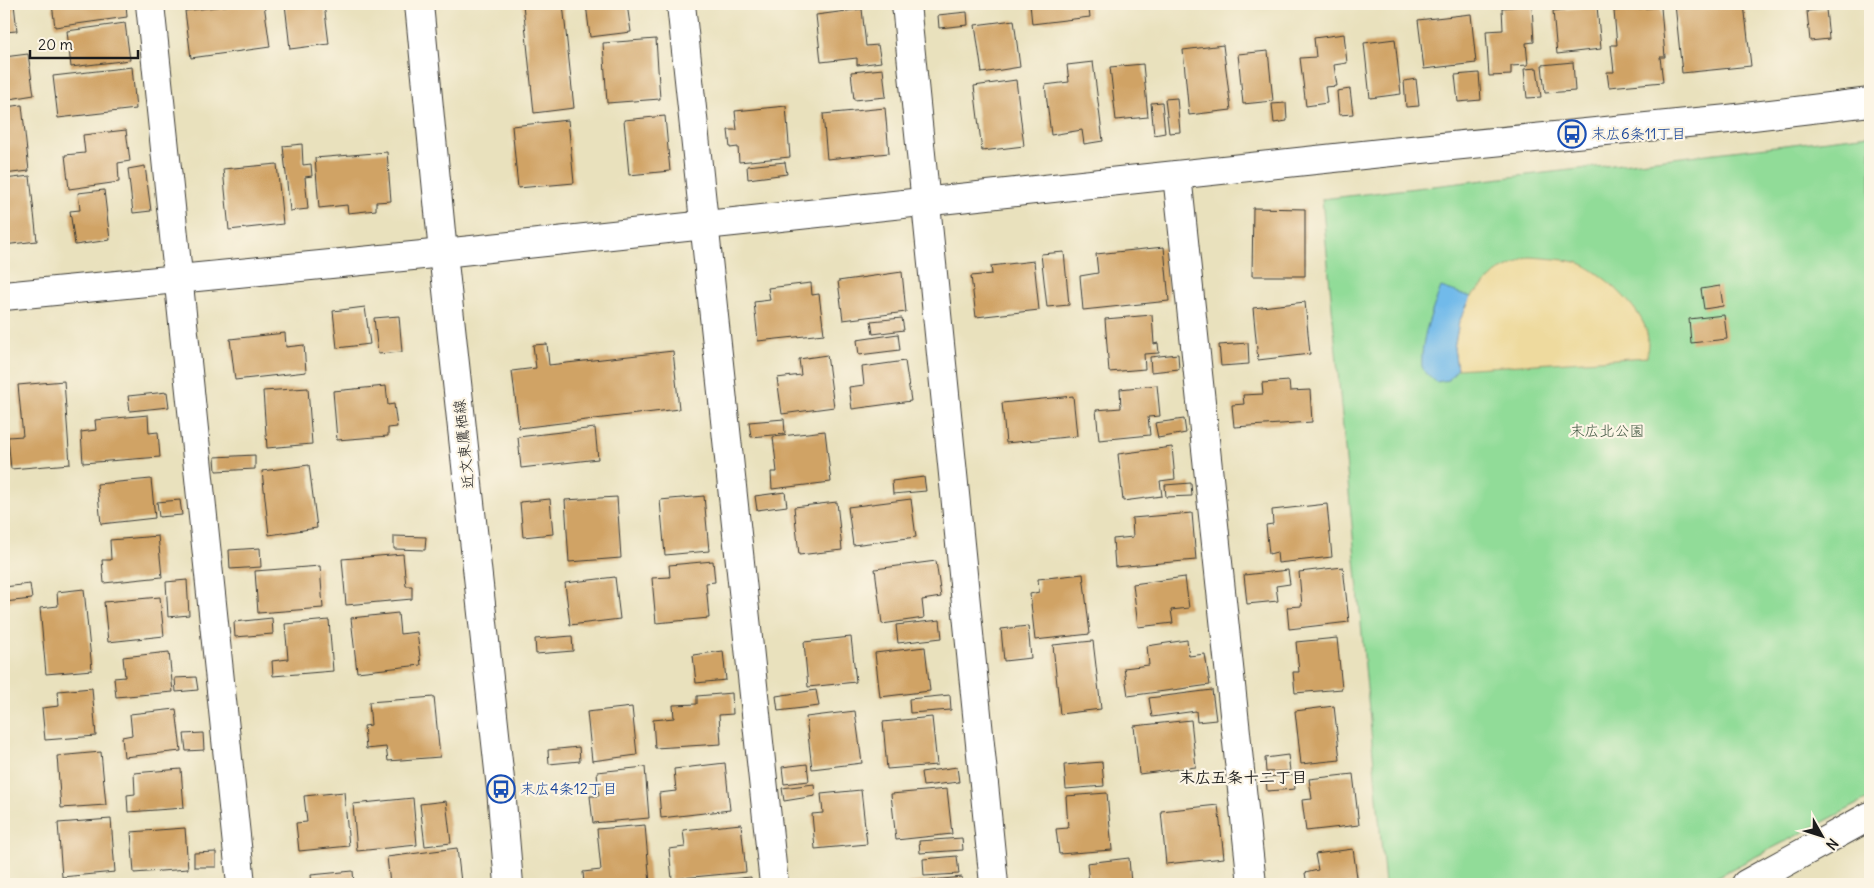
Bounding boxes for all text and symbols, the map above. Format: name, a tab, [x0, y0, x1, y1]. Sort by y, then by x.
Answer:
scale bar	[30, 28, 138, 60]
text: 20 m	[38, 35, 73, 54]
bus stop icon: 末広6条11丁目	[1557, 119, 1587, 149]
place label: 末広6条11丁目	[1591, 124, 1687, 143]
street label: 近文東鷹栖線	[449, 398, 478, 490]
park label: 末広北公園	[1569, 421, 1645, 440]
district label: 末広五条十二丁目	[1179, 767, 1307, 787]
bus stop icon: 末広4条12丁目	[486, 774, 516, 804]
place label: 末広4条12丁目	[520, 779, 618, 798]
north arrow	[1796, 810, 1846, 860]
text: N	[1822, 835, 1842, 854]

